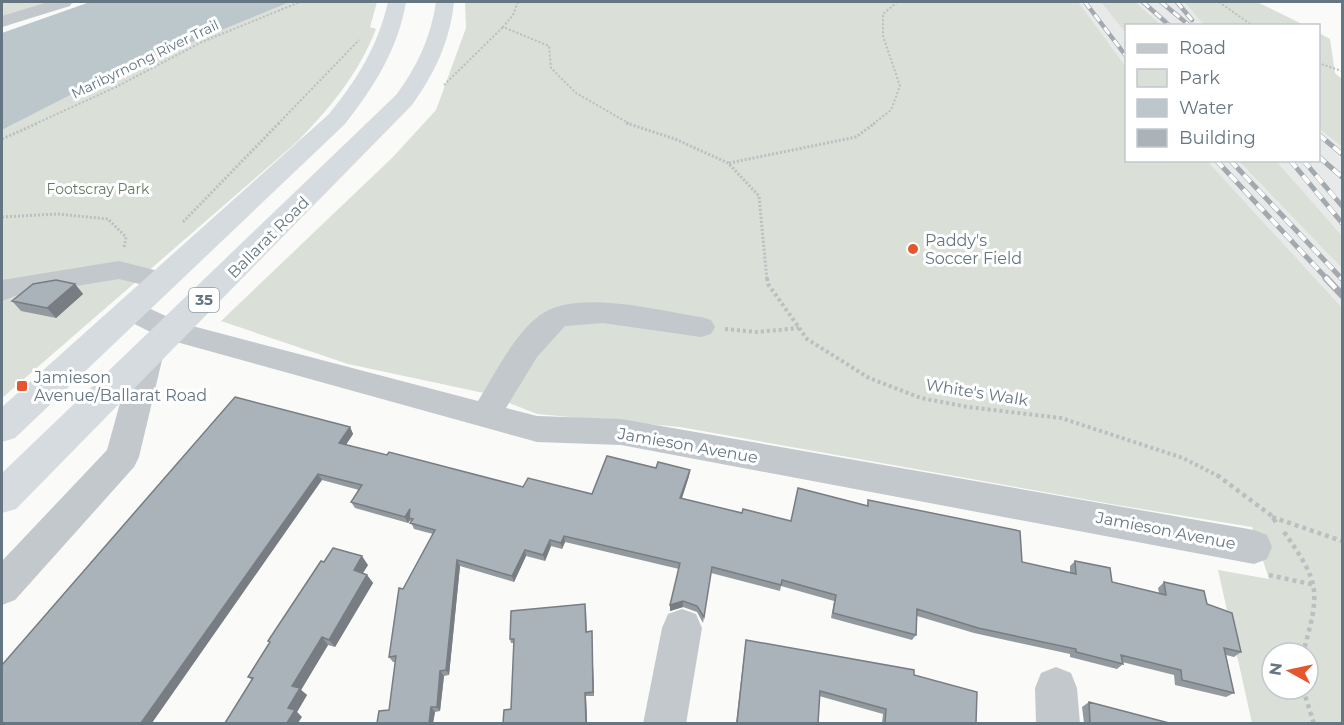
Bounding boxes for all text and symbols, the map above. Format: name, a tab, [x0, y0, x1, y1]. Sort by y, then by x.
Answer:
street label: Maribyrnong River Trail	[68, 15, 222, 103]
legend	[1125, 24, 1320, 162]
text: Road	[1179, 37, 1226, 59]
text: Park	[1179, 67, 1220, 89]
text: Water	[1179, 97, 1234, 119]
text: Building	[1179, 127, 1256, 149]
park label: Footscray Park	[47, 180, 150, 198]
street label: Ballarat Road	[224, 193, 313, 282]
place label: Paddy's Soccer Field	[925, 231, 1022, 268]
marker: Paddy's Soccer Field	[906, 242, 920, 256]
road number: 35	[189, 288, 219, 312]
place label: Jamieson Avenue/Ballarat Road	[33, 368, 207, 405]
street label: White's Walk	[924, 375, 1030, 410]
marker: Jamieson Avenue/Ballarat Road	[15, 379, 29, 393]
street label: Jamieson Avenue	[616, 424, 759, 467]
street label: Jamieson Avenue	[1094, 507, 1237, 553]
north arrow	[1260, 641, 1320, 701]
text: N	[1265, 661, 1286, 677]

